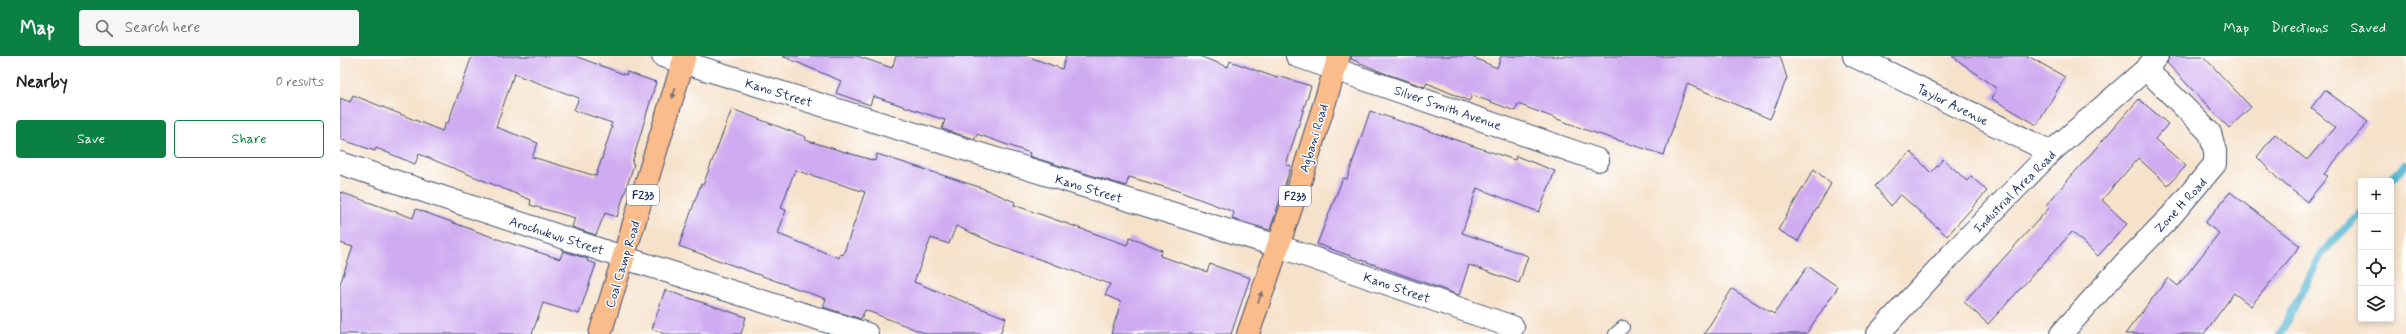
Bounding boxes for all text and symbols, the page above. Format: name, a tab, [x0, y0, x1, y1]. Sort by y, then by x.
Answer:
search box	[79, 10, 359, 46]
text: Map	[20, 16, 55, 41]
icon: search	[93, 17, 115, 39]
text: Search here	[125, 18, 200, 38]
text: Map	[2223, 19, 2249, 37]
text: Directions	[2271, 19, 2329, 37]
text: Saved	[2351, 19, 2386, 37]
text: Nearby	[16, 71, 68, 93]
text: 0 results	[276, 74, 324, 91]
street label: Kano Street	[743, 75, 814, 112]
street label: Taylor Avenue	[1914, 81, 1991, 130]
street label: Silver Smith Avenue	[1392, 82, 1503, 135]
one-way arrow	[671, 88, 677, 100]
street label: Agbani Road	[1296, 102, 1333, 175]
button: Save	[16, 120, 166, 158]
button: Share	[174, 120, 324, 158]
street label: Industrial Area Road	[1970, 147, 2060, 237]
street label: Kano Street	[1053, 171, 1124, 208]
street label: Zone H Road	[2151, 175, 2211, 237]
map controls	[2358, 178, 2394, 322]
button: +	[2358, 178, 2394, 214]
road number: F233	[627, 185, 659, 205]
road number: F233	[1279, 186, 1311, 206]
street label: Arochukwu Street	[507, 213, 606, 260]
button: −	[2358, 214, 2394, 250]
street label: Coal Camp Road	[602, 219, 645, 310]
button: locate	[2358, 250, 2394, 286]
street label: Kano Street	[1361, 269, 1432, 308]
button: layers	[2358, 286, 2394, 322]
one-way arrow	[1258, 291, 1264, 303]

